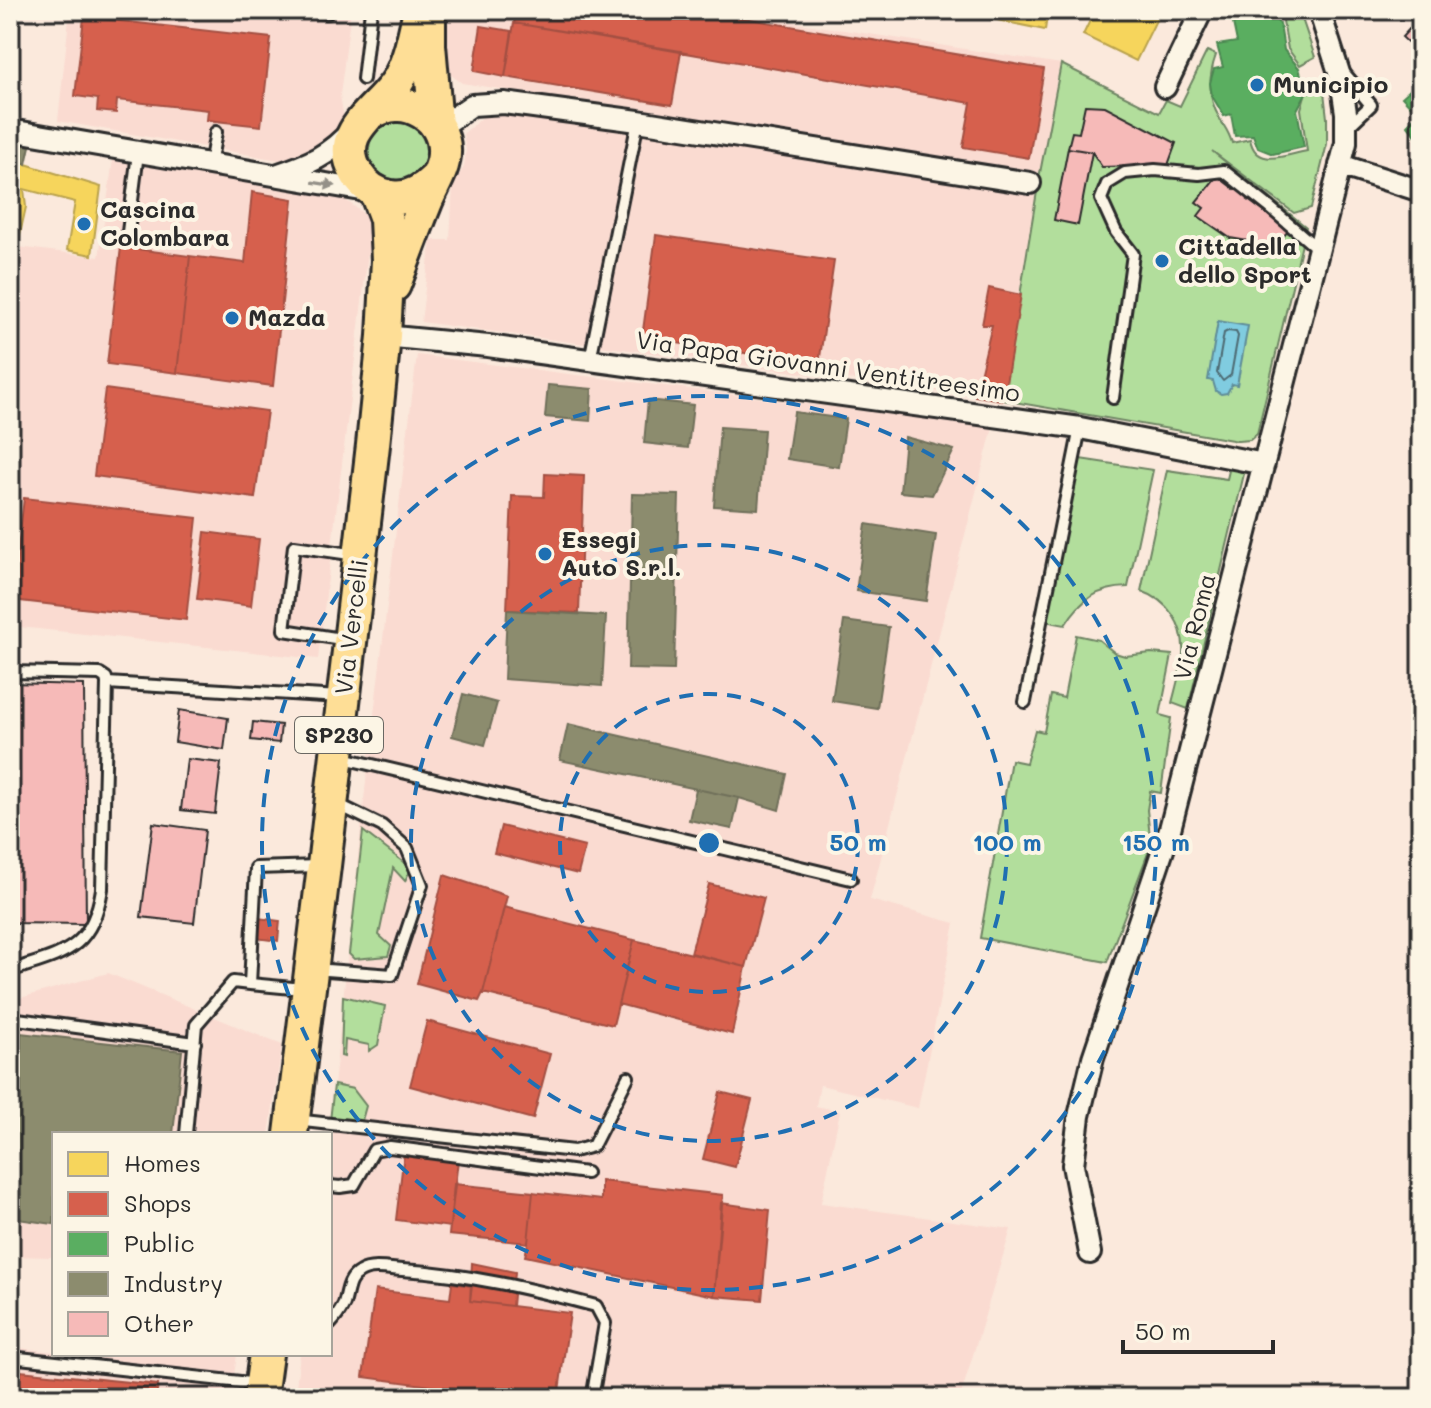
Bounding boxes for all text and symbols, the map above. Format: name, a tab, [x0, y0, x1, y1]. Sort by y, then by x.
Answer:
place label: Municipio	[1273, 68, 1388, 99]
marker: Municipio	[1248, 76, 1266, 94]
one-way arrow	[312, 178, 337, 190]
place label: Cascina Colombara	[100, 193, 230, 252]
marker: Cascina Colombara	[75, 215, 93, 233]
place label: Cittadella dello Sport	[1178, 230, 1312, 289]
marker: Cittadella dello Sport	[1153, 252, 1171, 270]
place label: Mazda	[248, 301, 326, 332]
marker: Mazda	[223, 309, 241, 327]
street label: Via Papa Giovanni Ventitreesimo	[634, 323, 1022, 408]
place label: Essegi Auto S.r.l.	[561, 523, 682, 582]
marker: Essegi Auto S.r.l.	[536, 545, 554, 563]
street label: Via Vercelli	[327, 557, 374, 696]
street label: Via Roma	[1165, 570, 1222, 683]
road number: SP230	[295, 717, 383, 753]
text: 50 m	[829, 826, 887, 857]
text: 100 m	[972, 826, 1042, 857]
text: 150 m	[1122, 826, 1190, 857]
centre of rings	[695, 829, 723, 857]
legend	[52, 1132, 332, 1356]
text: Homes	[124, 1147, 201, 1178]
text: Shops	[124, 1187, 192, 1218]
text: Public	[124, 1227, 195, 1258]
text: Industry	[124, 1267, 223, 1298]
scale bar	[1123, 1304, 1273, 1354]
text: Other	[124, 1307, 194, 1338]
text: 50 m	[1135, 1315, 1191, 1346]

